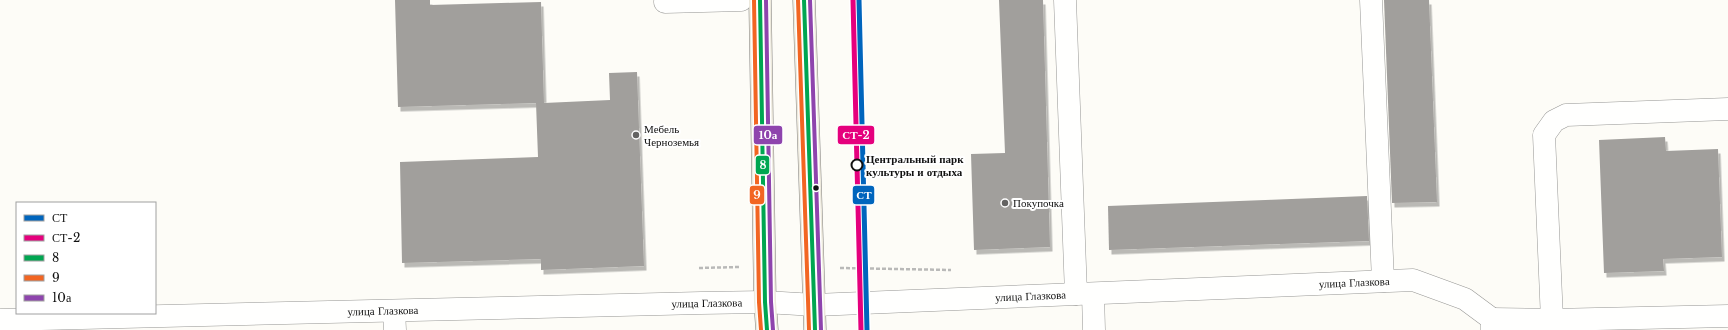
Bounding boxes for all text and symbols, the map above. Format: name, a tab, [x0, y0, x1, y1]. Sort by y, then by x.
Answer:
place label: Мебель Черноземья	[644, 122, 699, 149]
line badge: 10а	[753, 125, 783, 145]
line badge: СТ-2	[837, 125, 875, 145]
text: 10а	[759, 128, 778, 142]
text: СТ-2	[842, 128, 870, 142]
marker: Мебель Черноземья	[631, 130, 641, 140]
place label: Центральный парк культуры и отдыха	[866, 152, 964, 179]
line badge: 8	[755, 155, 770, 175]
text: 8	[760, 158, 767, 172]
marker: Центральный парк культуры и отдыха	[850, 158, 864, 172]
unlabelled marker	[811, 183, 821, 193]
line badge: 9	[749, 185, 765, 205]
line badge: СТ	[852, 185, 875, 205]
text: 9	[753, 188, 761, 202]
text: СТ	[856, 188, 872, 202]
place label: Покупочка	[1013, 196, 1064, 210]
marker: Покупочка	[1000, 198, 1010, 208]
legend	[16, 202, 156, 314]
text: СТ	[52, 210, 68, 225]
text: СТ-2	[52, 230, 80, 245]
text: 8	[52, 250, 59, 265]
text: 9	[52, 270, 60, 285]
street label: улица Глазкова	[1319, 274, 1390, 291]
street label: улица Глазкова	[995, 288, 1066, 304]
text: 10а	[52, 290, 72, 305]
street label: улица Глазкова	[671, 295, 742, 311]
street label: улица Глазкова	[347, 303, 419, 319]

